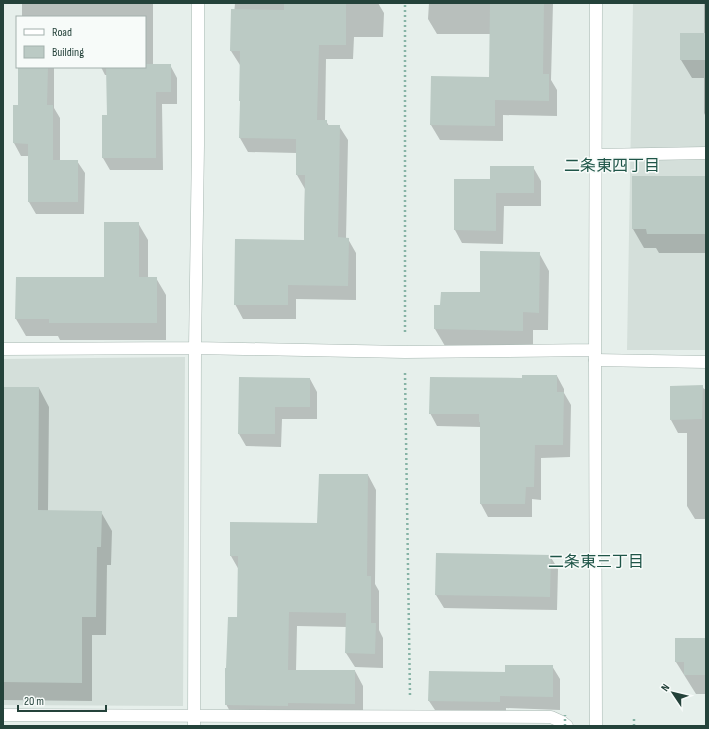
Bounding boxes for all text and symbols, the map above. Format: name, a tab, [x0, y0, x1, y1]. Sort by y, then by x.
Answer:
legend	[16, 16, 146, 68]
text: Road	[52, 25, 72, 40]
text: Building	[52, 45, 84, 60]
district label: 二条東四丁目	[564, 157, 660, 176]
district label: 二条東三丁目	[548, 553, 644, 572]
north arrow	[653, 673, 693, 713]
text: N	[658, 681, 672, 694]
scale bar	[18, 687, 106, 713]
text: 20 m	[24, 694, 44, 709]

